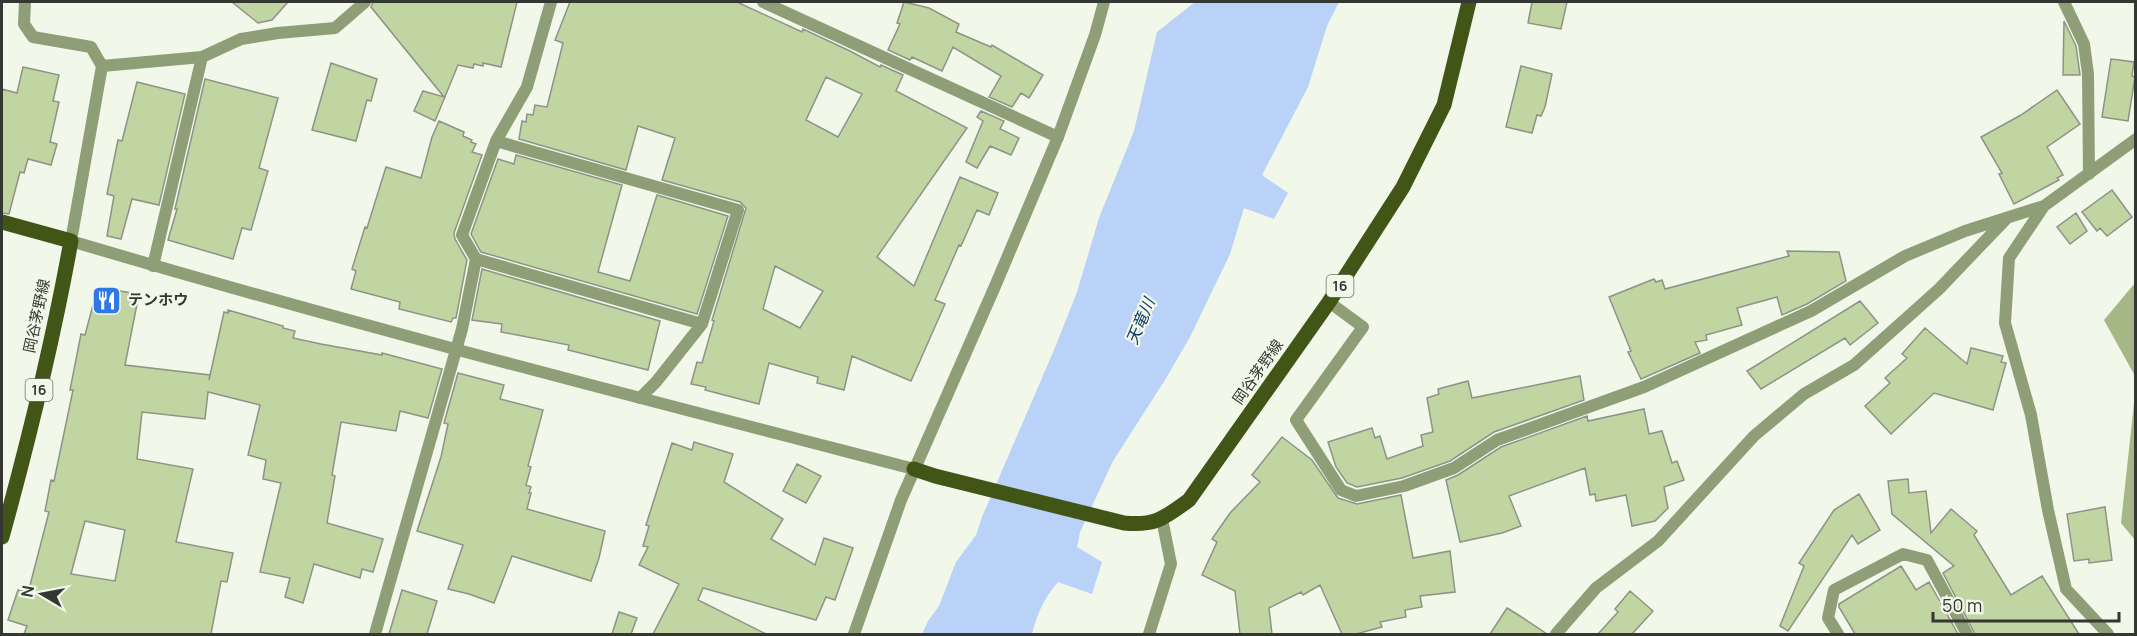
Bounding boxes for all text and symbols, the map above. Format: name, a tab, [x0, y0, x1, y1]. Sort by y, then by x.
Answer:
road number: 16	[1326, 275, 1354, 297]
street label: 岡谷茅野線	[18, 277, 55, 355]
restaurant icon: テンホウ	[91, 284, 123, 316]
place label: テンホウ	[128, 289, 188, 310]
water label: 天竜川	[1120, 293, 1160, 347]
street label: 岡谷茅野線	[1227, 335, 1288, 408]
road number: 16	[26, 379, 52, 401]
north arrow	[12, 564, 72, 624]
text: N	[15, 584, 39, 599]
scale bar	[1933, 585, 2119, 623]
text: 50 m	[1942, 593, 1982, 617]

